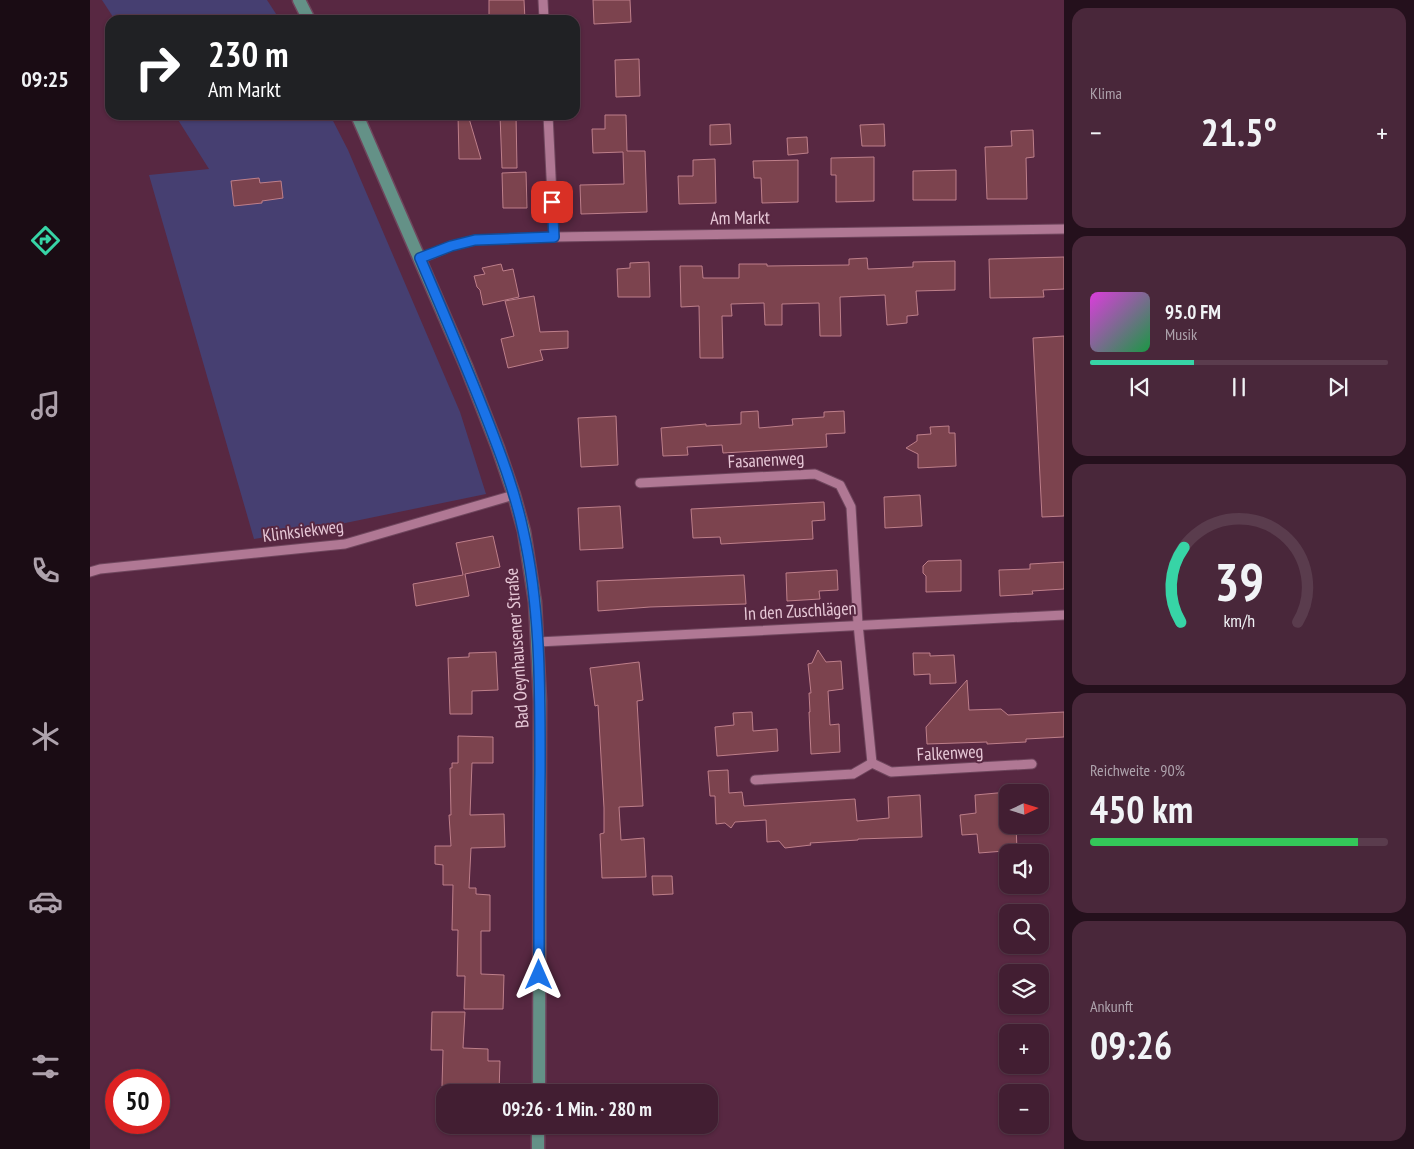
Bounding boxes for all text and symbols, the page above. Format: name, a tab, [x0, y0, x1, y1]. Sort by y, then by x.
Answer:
text: 230 m	[208, 31, 289, 77]
icon: right	[125, 35, 190, 100]
text: 09:25	[21, 65, 69, 93]
text: Am Markt	[208, 75, 281, 103]
text: Klima	[1090, 83, 1122, 103]
text: 21.5°	[1201, 107, 1277, 156]
text: −	[1090, 114, 1102, 151]
text: +	[1376, 114, 1388, 151]
pin	[531, 181, 573, 223]
icon: arrive	[538, 188, 566, 216]
street label: Am Markt	[710, 205, 770, 230]
icon: directions	[28, 223, 63, 258]
text: 95.0 FM	[1165, 300, 1221, 324]
text: Musik	[1165, 324, 1197, 344]
icon: previous	[1126, 373, 1154, 401]
icon: pause	[1225, 373, 1253, 401]
icon: next	[1324, 373, 1352, 401]
icon: music	[28, 388, 63, 423]
street label: Fasanenweg	[727, 446, 805, 473]
street label: Klinksiekweg	[261, 514, 345, 547]
text: 39	[1214, 548, 1264, 615]
icon: phone	[28, 553, 63, 588]
street label: Bad Oeynhausener Straße	[499, 567, 534, 729]
street label: In den Zuschlägen	[743, 596, 857, 625]
text: km/h	[1223, 609, 1255, 632]
icon: climate	[28, 719, 63, 754]
street label: Falkenweg	[916, 739, 984, 766]
text: Reichweite · 90%	[1090, 760, 1185, 780]
north arrow	[999, 784, 1049, 834]
map controls	[999, 784, 1049, 1134]
text: 450 km	[1090, 784, 1193, 833]
button: sound	[999, 844, 1049, 894]
icon: car	[28, 884, 63, 919]
button: search	[999, 904, 1049, 954]
position arrow	[512, 948, 564, 1000]
button: layers	[999, 964, 1049, 1014]
text: Ankunft	[1090, 996, 1133, 1016]
text: 09:26	[1090, 1020, 1172, 1069]
button: +	[999, 1024, 1049, 1074]
icon: filters	[28, 1049, 63, 1084]
speed limit sign: 50	[105, 1069, 170, 1134]
button: −	[999, 1084, 1049, 1134]
text: 09:26 · 1 Min. · 280 m	[502, 1097, 652, 1121]

